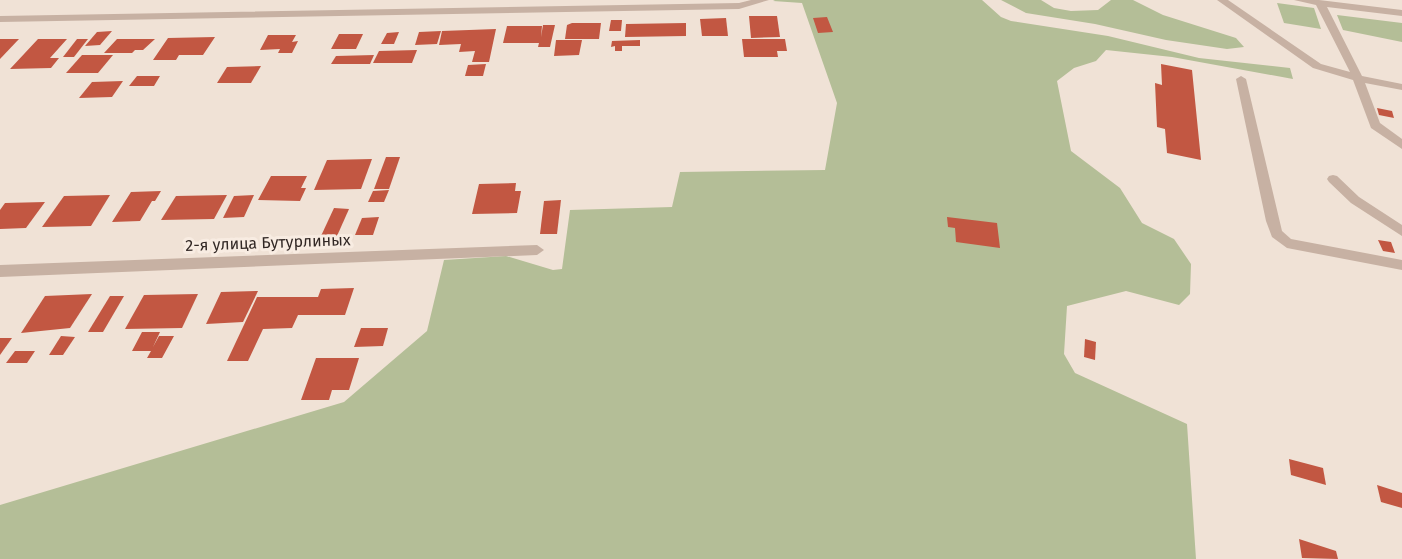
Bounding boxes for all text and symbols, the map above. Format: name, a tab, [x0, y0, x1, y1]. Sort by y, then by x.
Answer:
street label: 2-я улица Бутурлиных	[185, 230, 351, 255]

